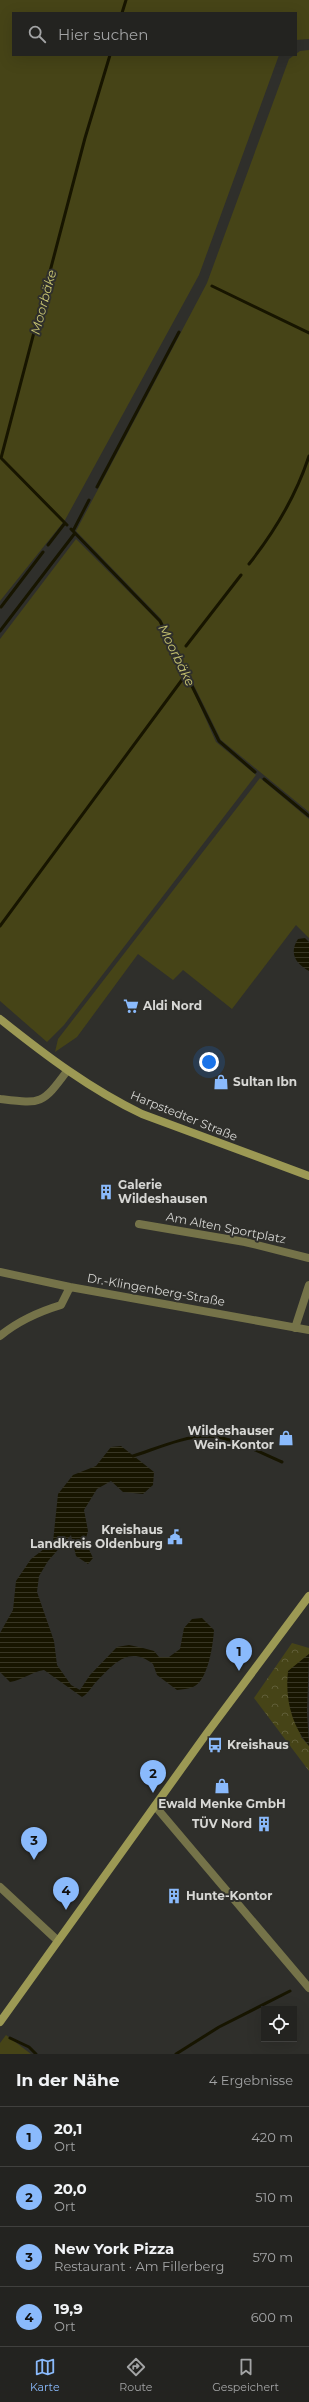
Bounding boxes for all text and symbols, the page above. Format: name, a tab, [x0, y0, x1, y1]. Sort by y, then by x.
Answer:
search box	[12, 12, 297, 56]
icon: search	[26, 23, 48, 45]
text: Hier suchen	[58, 25, 148, 44]
water label: Moorbäke	[27, 268, 59, 336]
water label: Moorbäke	[155, 621, 199, 689]
supermarket icon: Aldi Nord	[122, 997, 140, 1015]
place label: Aldi Nord	[142, 998, 202, 1013]
your location	[199, 1052, 219, 1072]
shop icon: Sultan Ibn	[212, 1073, 230, 1091]
place label: Sultan Ibn	[233, 1074, 297, 1089]
street label: Harpstedter Straße	[128, 1087, 240, 1144]
place label: Galerie Wildeshausen	[118, 1177, 208, 1206]
building icon: Galerie Wildeshausen	[97, 1183, 115, 1201]
street label: Am Alten Sportplatz	[165, 1209, 287, 1246]
street label: Dr.-Klingenberg-Straße	[86, 1270, 226, 1309]
place label: Wildeshauser Wein-Kontor	[188, 1423, 274, 1452]
shop icon: Wildeshauser Wein-Kontor	[277, 1429, 295, 1447]
place label: Kreishaus Landkreis Oldenburg	[30, 1522, 164, 1551]
public building icon: Kreishaus Landkreis Oldenburg	[166, 1528, 184, 1546]
pin: 1	[226, 1638, 252, 1671]
bus stop icon: Kreishaus	[206, 1736, 224, 1754]
place label: Kreishaus	[227, 1737, 289, 1752]
pin: 2	[140, 1760, 166, 1793]
shop icon: Ewald Menke GmbH	[213, 1777, 231, 1795]
place label: Ewald Menke GmbH	[158, 1796, 286, 1811]
building icon: TÜV Nord	[255, 1815, 273, 1833]
place label: TÜV Nord	[192, 1816, 252, 1831]
pin: 3	[21, 1827, 47, 1860]
pin: 4	[53, 1877, 79, 1910]
building icon: Hunte-Kontor	[165, 1887, 183, 1905]
place label: Hunte-Kontor	[186, 1888, 272, 1903]
map controls	[261, 2006, 297, 2042]
button: locate	[261, 2006, 297, 2042]
text: In der Nähe	[16, 2070, 120, 2090]
text: 4 Ergebnisse	[209, 2072, 293, 2088]
text: 20,1	[54, 2119, 82, 2138]
text: 1	[26, 2129, 32, 2145]
text: 420 m	[251, 2129, 293, 2145]
text: Ort	[54, 2138, 76, 2154]
text: 20,0	[54, 2179, 87, 2198]
text: 2	[25, 2189, 33, 2205]
text: 510 m	[255, 2189, 293, 2205]
text: Ort	[54, 2198, 76, 2214]
text: New York Pizza	[54, 2239, 174, 2258]
text: 3	[25, 2249, 33, 2265]
text: 570 m	[253, 2249, 293, 2265]
text: Restaurant · Am Fillerberg	[54, 2258, 224, 2274]
text: 19,9	[54, 2299, 83, 2318]
text: 4	[25, 2309, 33, 2325]
text: 600 m	[251, 2309, 293, 2325]
text: Ort	[54, 2318, 76, 2334]
tab: Karte	[30, 2356, 60, 2394]
tab: Route	[119, 2356, 152, 2394]
tab: Gespeichert	[212, 2356, 279, 2394]

